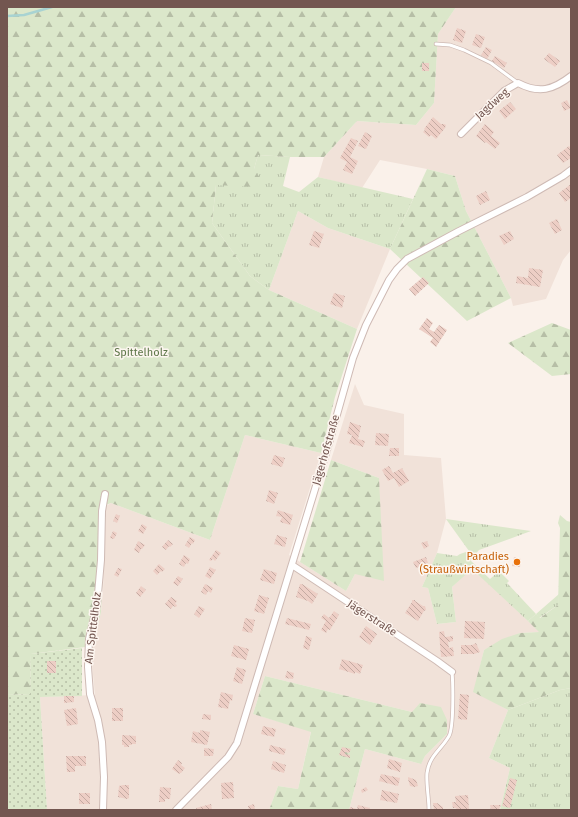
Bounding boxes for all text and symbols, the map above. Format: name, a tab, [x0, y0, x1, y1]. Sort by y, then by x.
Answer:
street label: Jagdweg	[472, 85, 512, 123]
park label: Spittelholz	[114, 346, 168, 359]
street label: Jägerhofstraße	[310, 413, 342, 487]
place label: Paradies (Straußwirtschaft)	[419, 550, 509, 576]
marker: Paradies (Straußwirtschaft)	[512, 557, 522, 567]
street label: Am Spittelholz	[82, 591, 104, 665]
street label: Jägerstraße	[345, 597, 399, 639]

